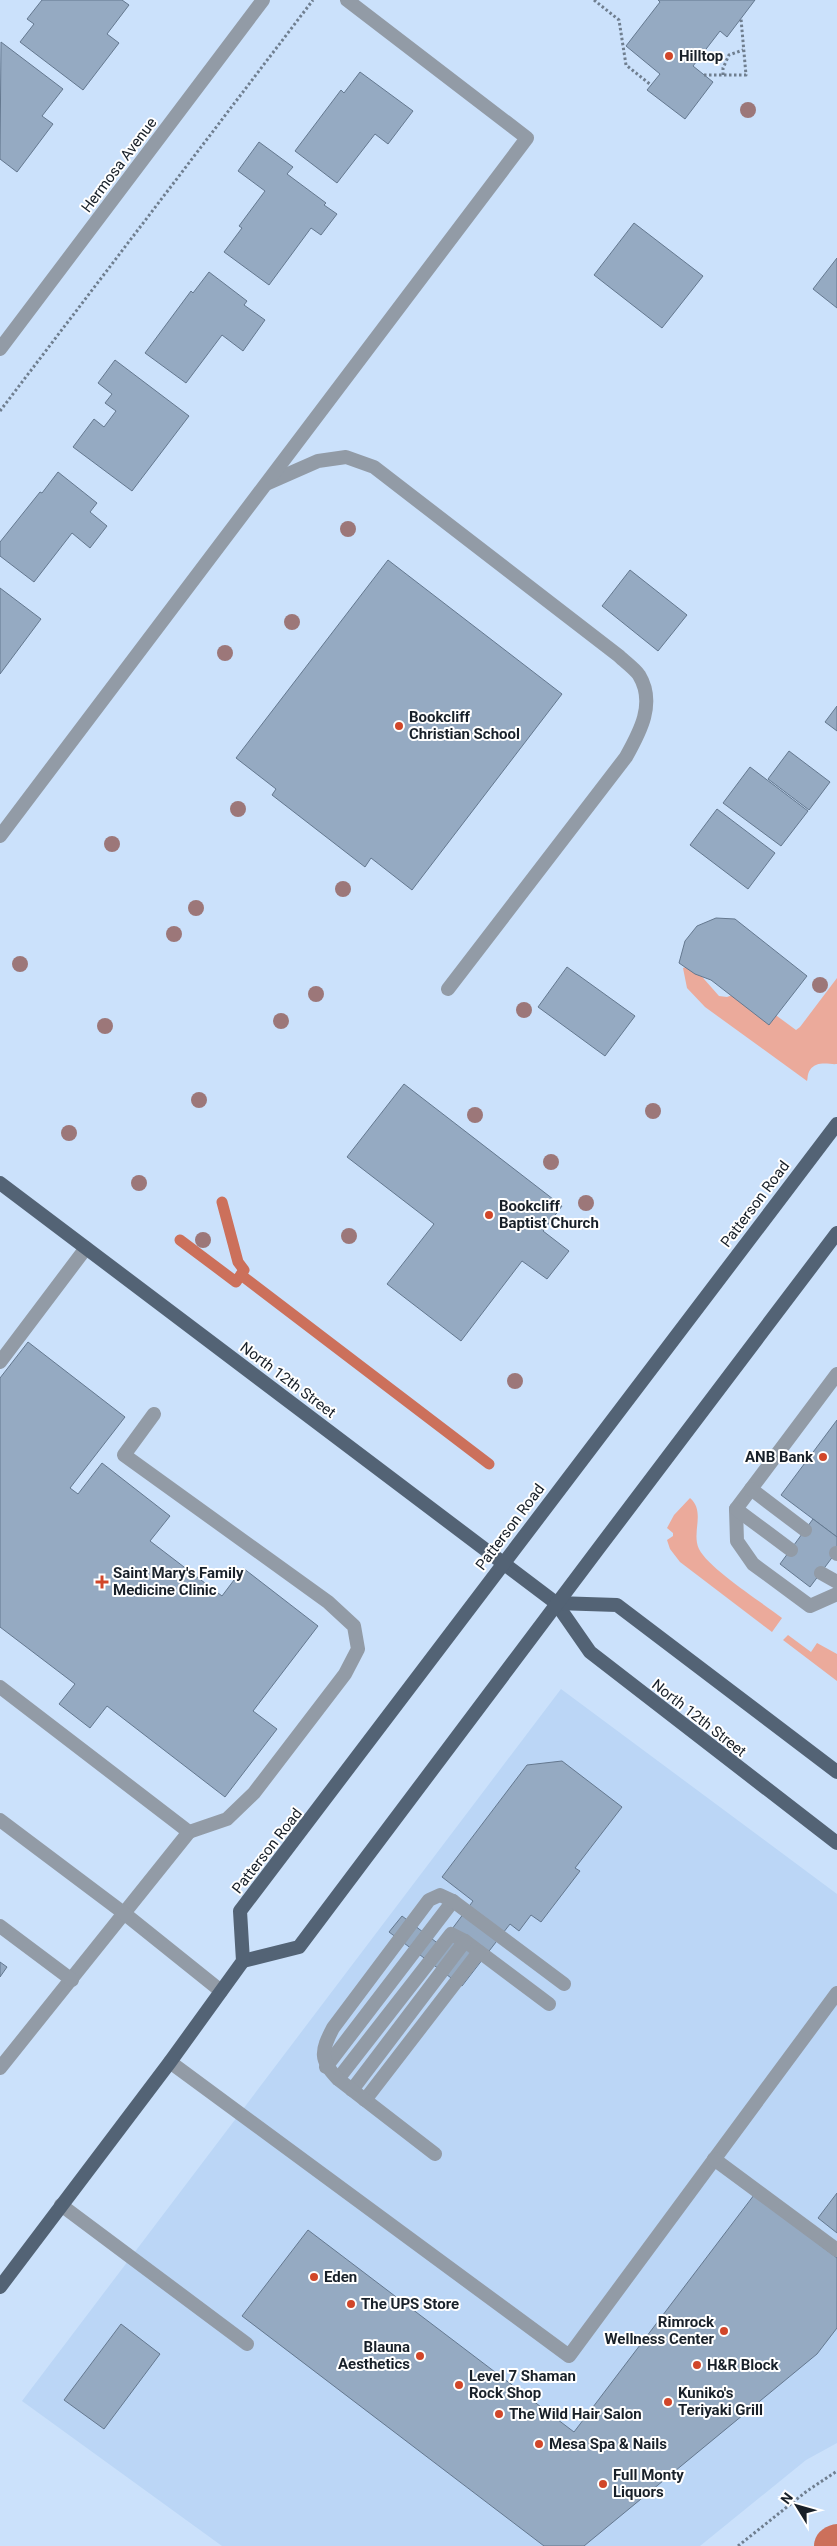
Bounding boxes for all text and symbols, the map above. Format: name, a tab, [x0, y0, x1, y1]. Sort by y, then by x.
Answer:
place label: Hilltop	[679, 47, 723, 65]
marker: Hilltop	[663, 50, 675, 62]
street label: Hermosa Avenue	[77, 114, 161, 216]
place label: Bookcliff Christian School	[409, 708, 520, 743]
marker: Bookcliff Christian School	[393, 720, 405, 732]
street label: Patterson Road	[717, 1157, 793, 1251]
place label: Bookcliff Baptist Church	[499, 1197, 599, 1232]
marker: Bookcliff Baptist Church	[483, 1209, 495, 1221]
street label: North 12th Street	[237, 1338, 339, 1422]
place label: ANB Bank	[745, 1448, 814, 1466]
marker: ANB Bank	[817, 1451, 829, 1463]
street label: Patterson Road	[472, 1480, 548, 1574]
place label: Saint Mary's Family Medicine Clinic	[113, 1564, 244, 1599]
marker: Saint Mary's Family Medicine Clinic	[95, 1575, 109, 1589]
street label: North 12th Street	[648, 1676, 750, 1761]
street label: Patterson Road	[228, 1805, 306, 1897]
place label: Eden	[324, 2268, 357, 2286]
marker: Eden	[308, 2271, 320, 2283]
place label: The UPS Store	[361, 2295, 459, 2313]
marker: The UPS Store	[345, 2298, 357, 2310]
place label: Rimrock Wellness Center	[604, 2313, 715, 2348]
marker: Rimrock Wellness Center	[718, 2325, 730, 2337]
place label: Blauna Aesthetics	[338, 2338, 410, 2373]
marker: Blauna Aesthetics	[414, 2350, 426, 2362]
place label: H&R Block	[707, 2356, 780, 2374]
marker: H&R Block	[691, 2359, 703, 2371]
place label: Level 7 Shaman Rock Shop	[469, 2367, 576, 2402]
marker: Level 7 Shaman Rock Shop	[453, 2379, 465, 2391]
place label: Kuniko's Teriyaki Grill	[678, 2384, 763, 2419]
marker: Kuniko's Teriyaki Grill	[662, 2396, 674, 2408]
place label: The Wild Hair Salon	[509, 2405, 642, 2423]
marker: The Wild Hair Salon	[493, 2408, 505, 2420]
place label: Mesa Spa & Nails	[549, 2435, 667, 2453]
marker: Mesa Spa & Nails	[533, 2438, 545, 2450]
place label: Full Monty Liquors	[613, 2466, 684, 2501]
marker: Full Monty Liquors	[597, 2478, 609, 2490]
north arrow	[772, 2481, 822, 2531]
text: N	[777, 2489, 796, 2507]

